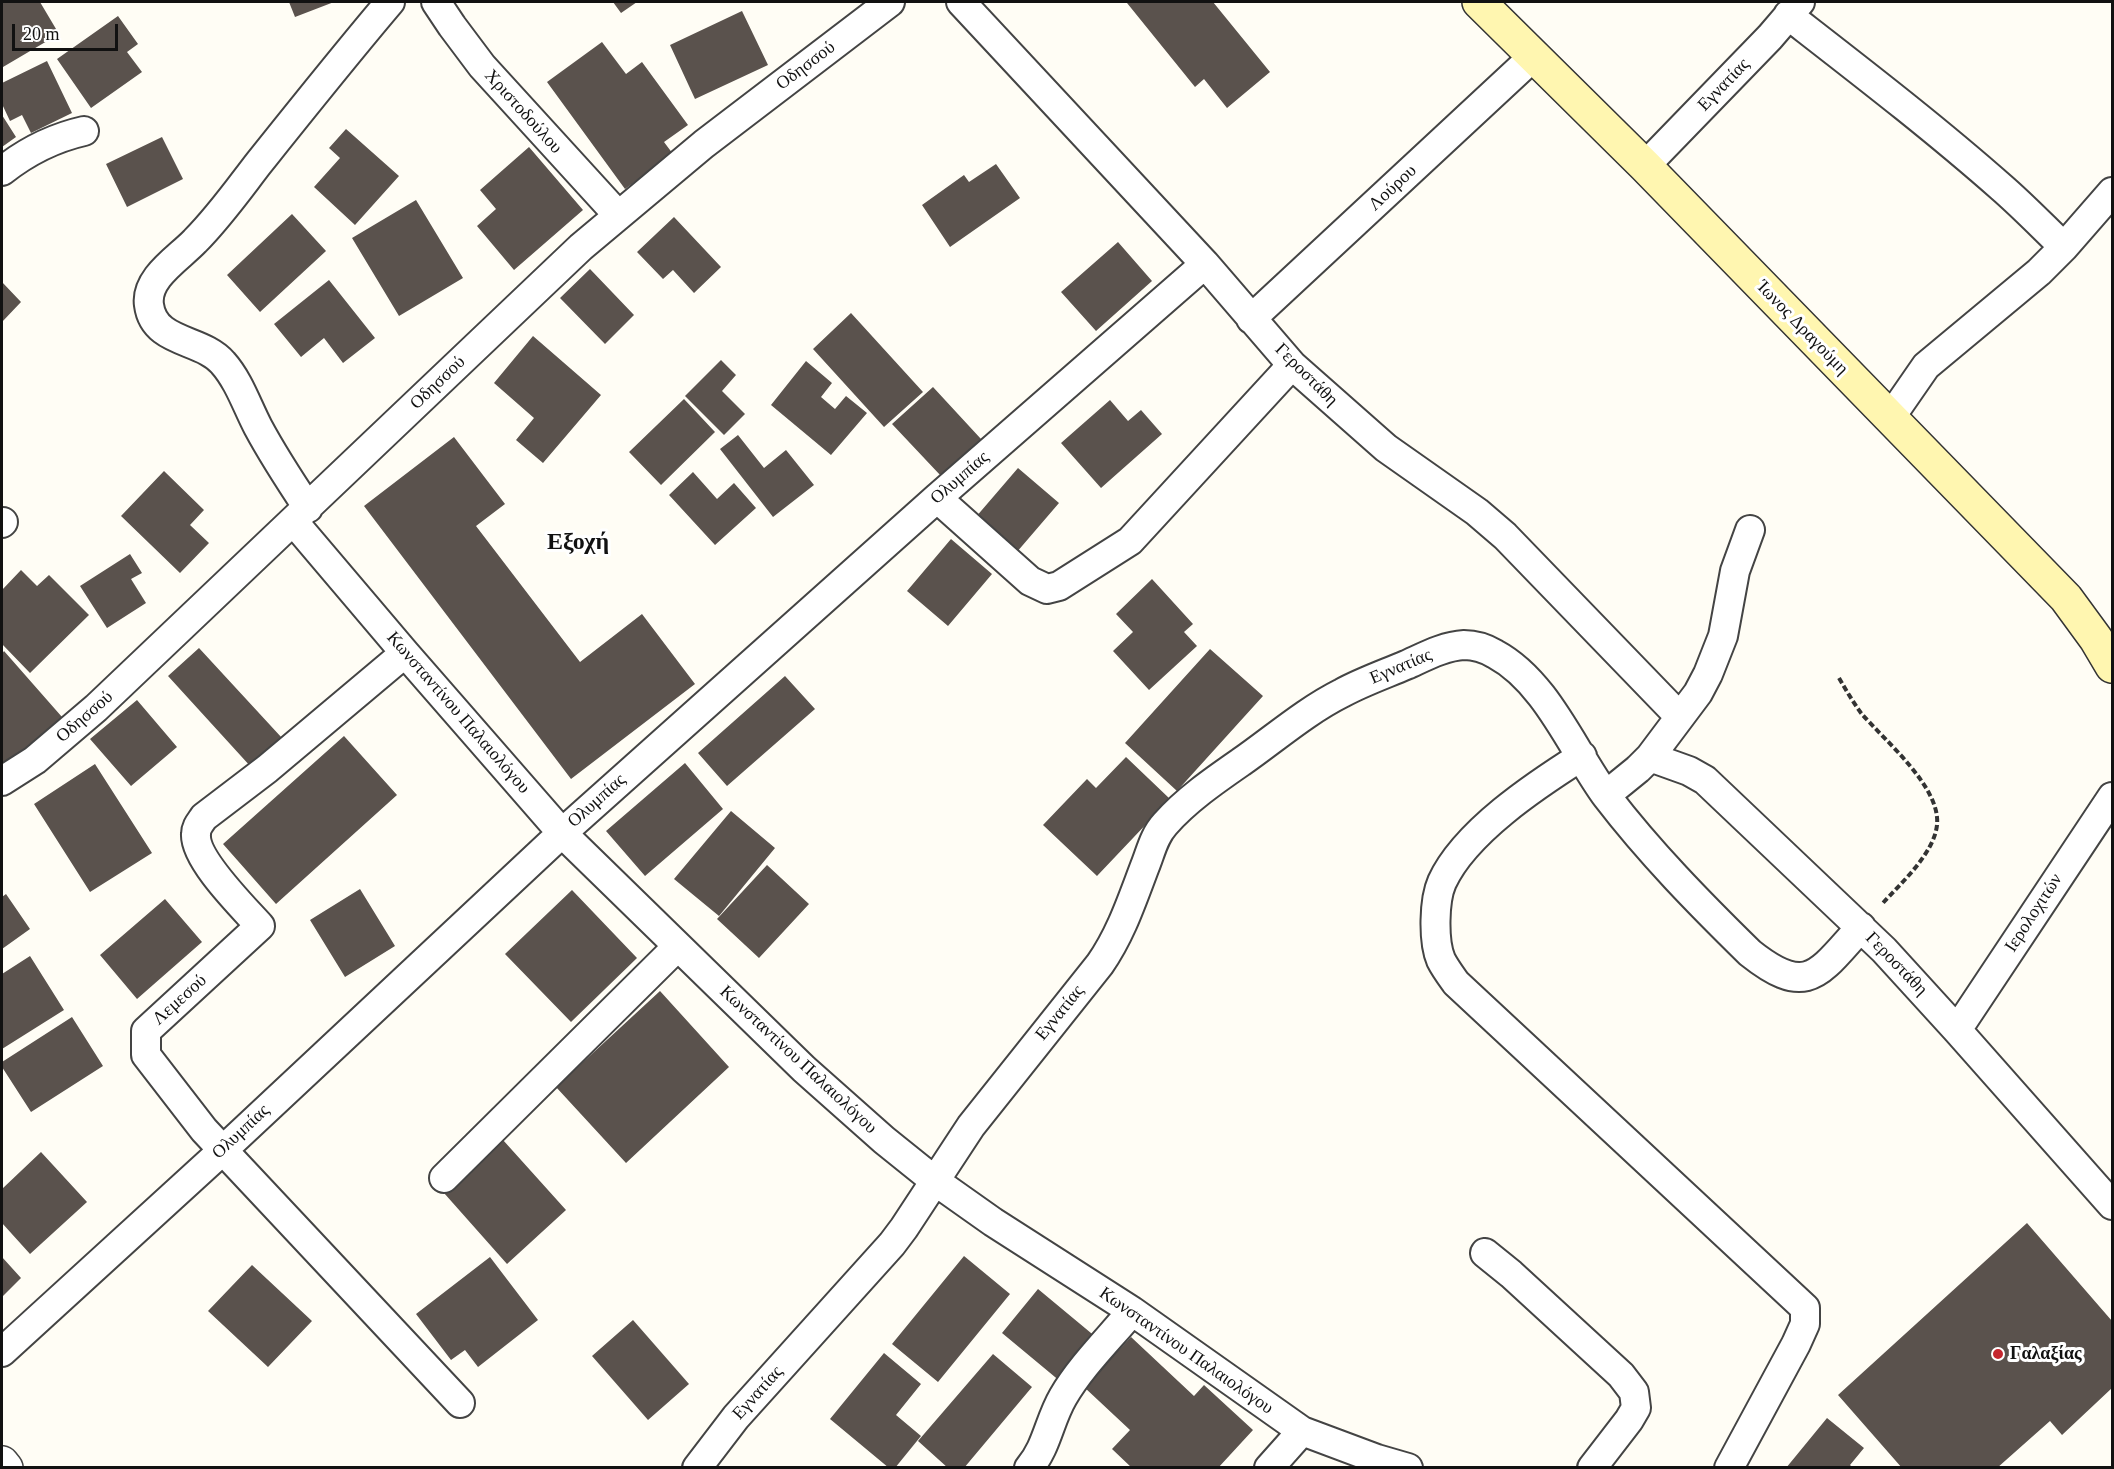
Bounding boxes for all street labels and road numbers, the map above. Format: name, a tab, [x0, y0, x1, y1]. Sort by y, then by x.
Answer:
street label: Οδησσού	[772, 37, 840, 95]
street label: Εγνατίας	[1694, 54, 1754, 116]
street label: Χριστοδούλου	[480, 65, 566, 159]
street label: Λούρου	[1364, 160, 1422, 216]
street label: Ίωνος Δραγούμη	[1752, 276, 1852, 380]
street label: Γεροστάθη	[1270, 339, 1342, 411]
street label: Οδησσού	[406, 352, 470, 414]
street label: Ολυμπίας	[926, 447, 994, 509]
street label: Κωνσταντίνου Παλαιολόγου	[382, 628, 534, 798]
street label: Εγνατίας	[1367, 644, 1435, 690]
street label: Οδησσού	[52, 686, 118, 748]
street label: Ολυμπίας	[564, 769, 630, 833]
street label: Ιερολοχιτών	[2001, 870, 2067, 956]
street label: Γεροστάθη	[1860, 928, 1932, 1000]
street label: Λεμεσού	[148, 970, 212, 1030]
street label: Κωνσταντίνου Παλαιολόγου	[715, 981, 881, 1139]
street label: Εγνατίας	[1031, 981, 1089, 1045]
street label: Ολυμπίας	[208, 1100, 274, 1164]
street label: Κωνσταντίνου Παλαιολόγου	[1095, 1283, 1277, 1419]
street label: Εγνατίας	[728, 1362, 788, 1424]

